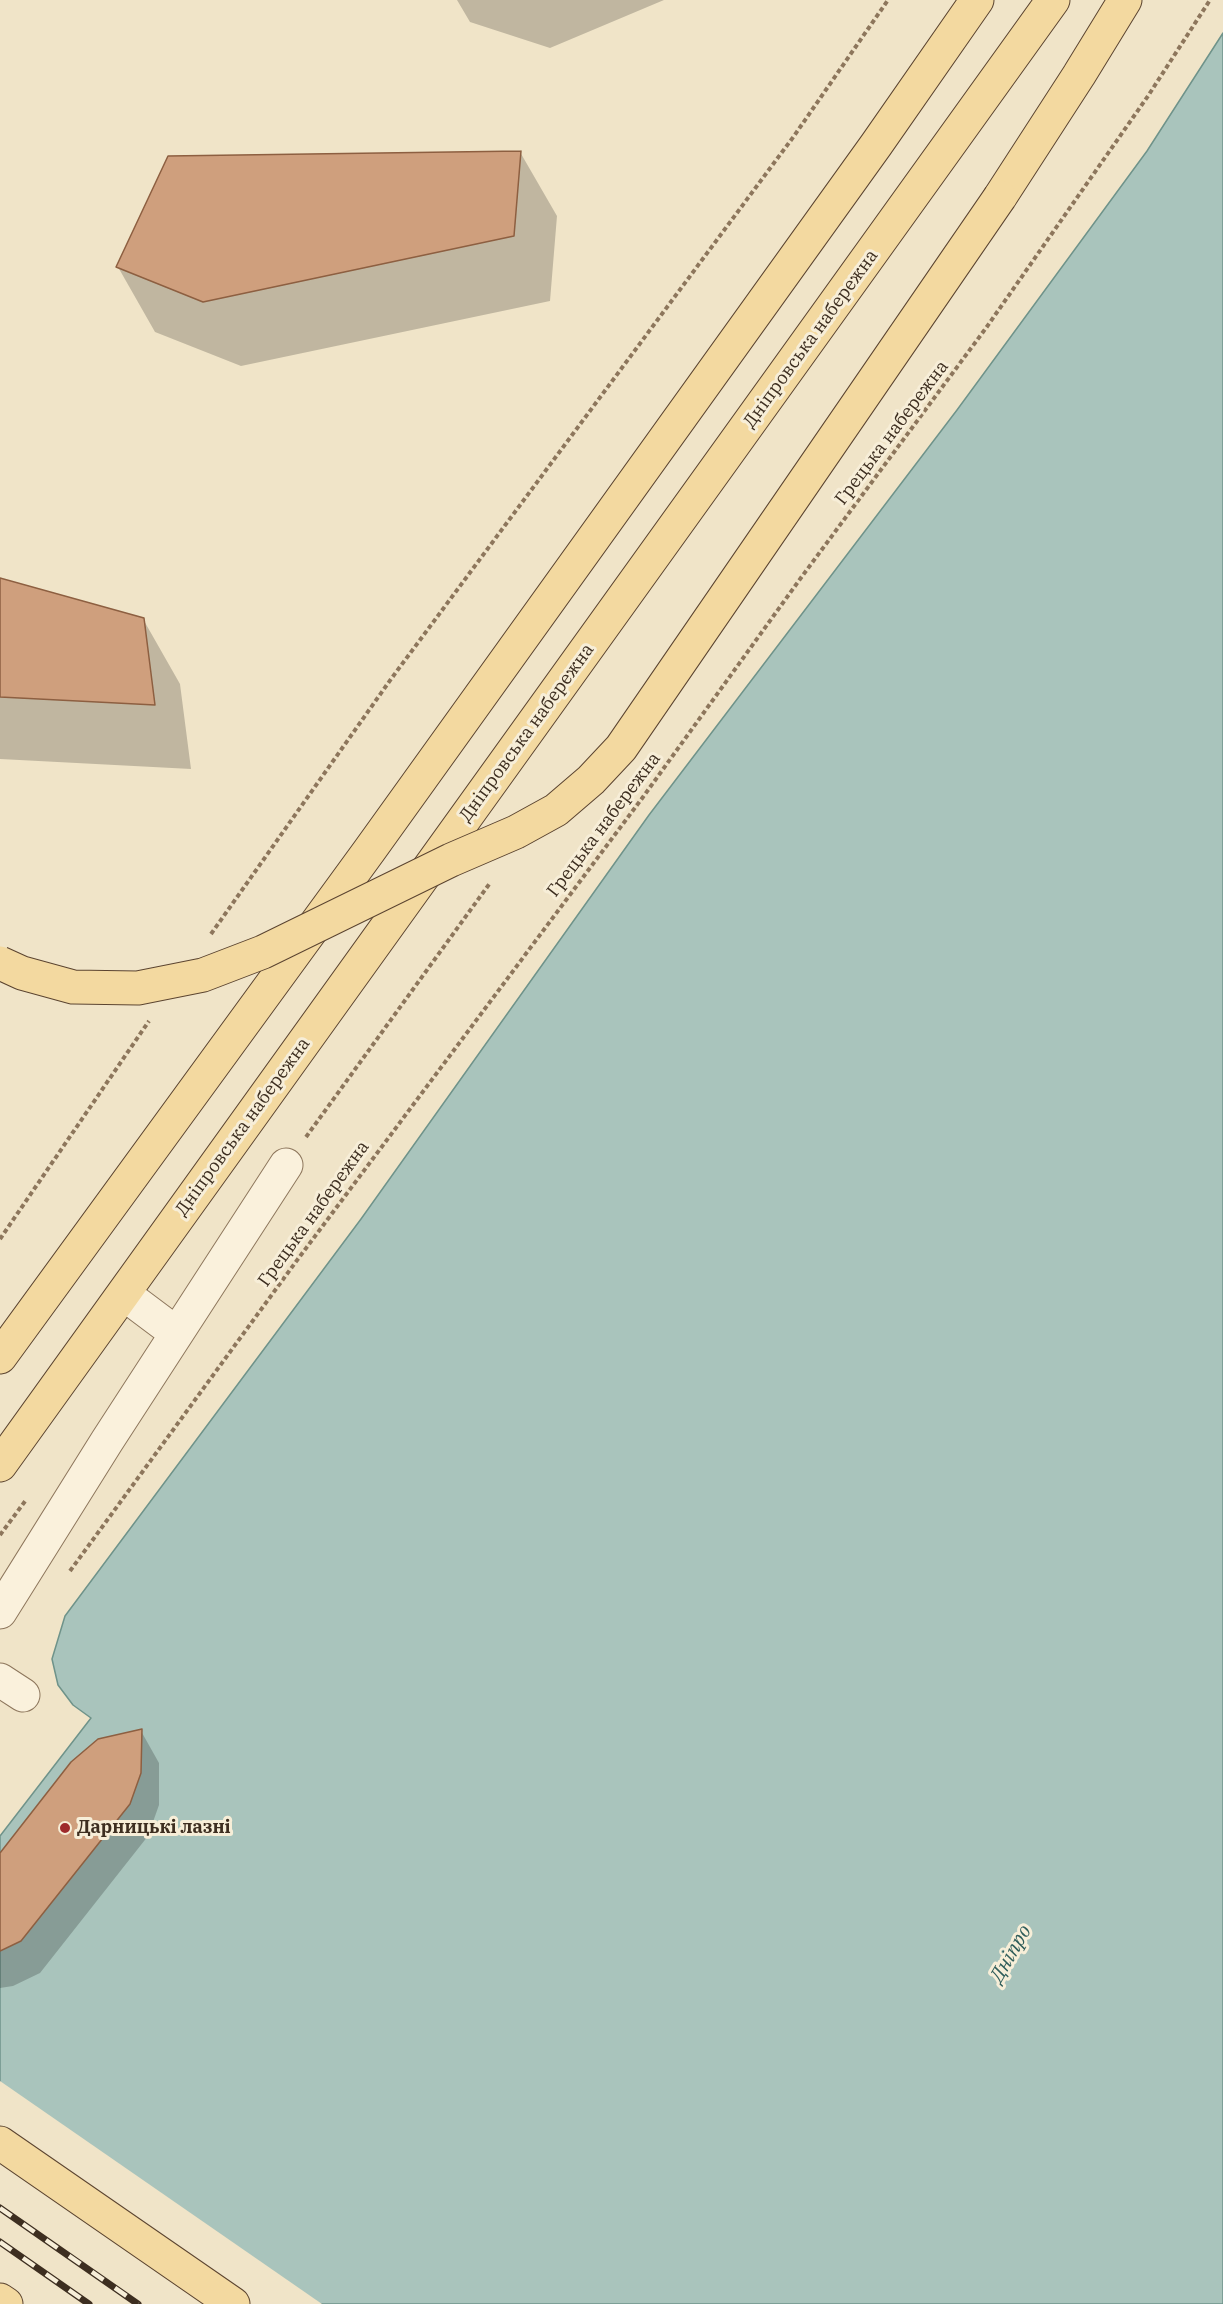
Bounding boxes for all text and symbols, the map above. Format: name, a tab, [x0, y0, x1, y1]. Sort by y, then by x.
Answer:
street label: Дніпровська набережна	[739, 246, 883, 432]
street label: Грецька набережна	[831, 357, 953, 509]
street label: Дніпровська набережна	[455, 640, 599, 826]
street label: Грецька набережна	[543, 749, 665, 901]
street label: Дніпровська набережна	[171, 1034, 315, 1220]
street label: Грецька набережна	[254, 1137, 374, 1291]
place label: Дарницькі лазні	[77, 1817, 231, 1839]
marker: Дарницькі лазні	[58, 1821, 72, 1835]
water label: Дніпро	[985, 1921, 1037, 1987]

